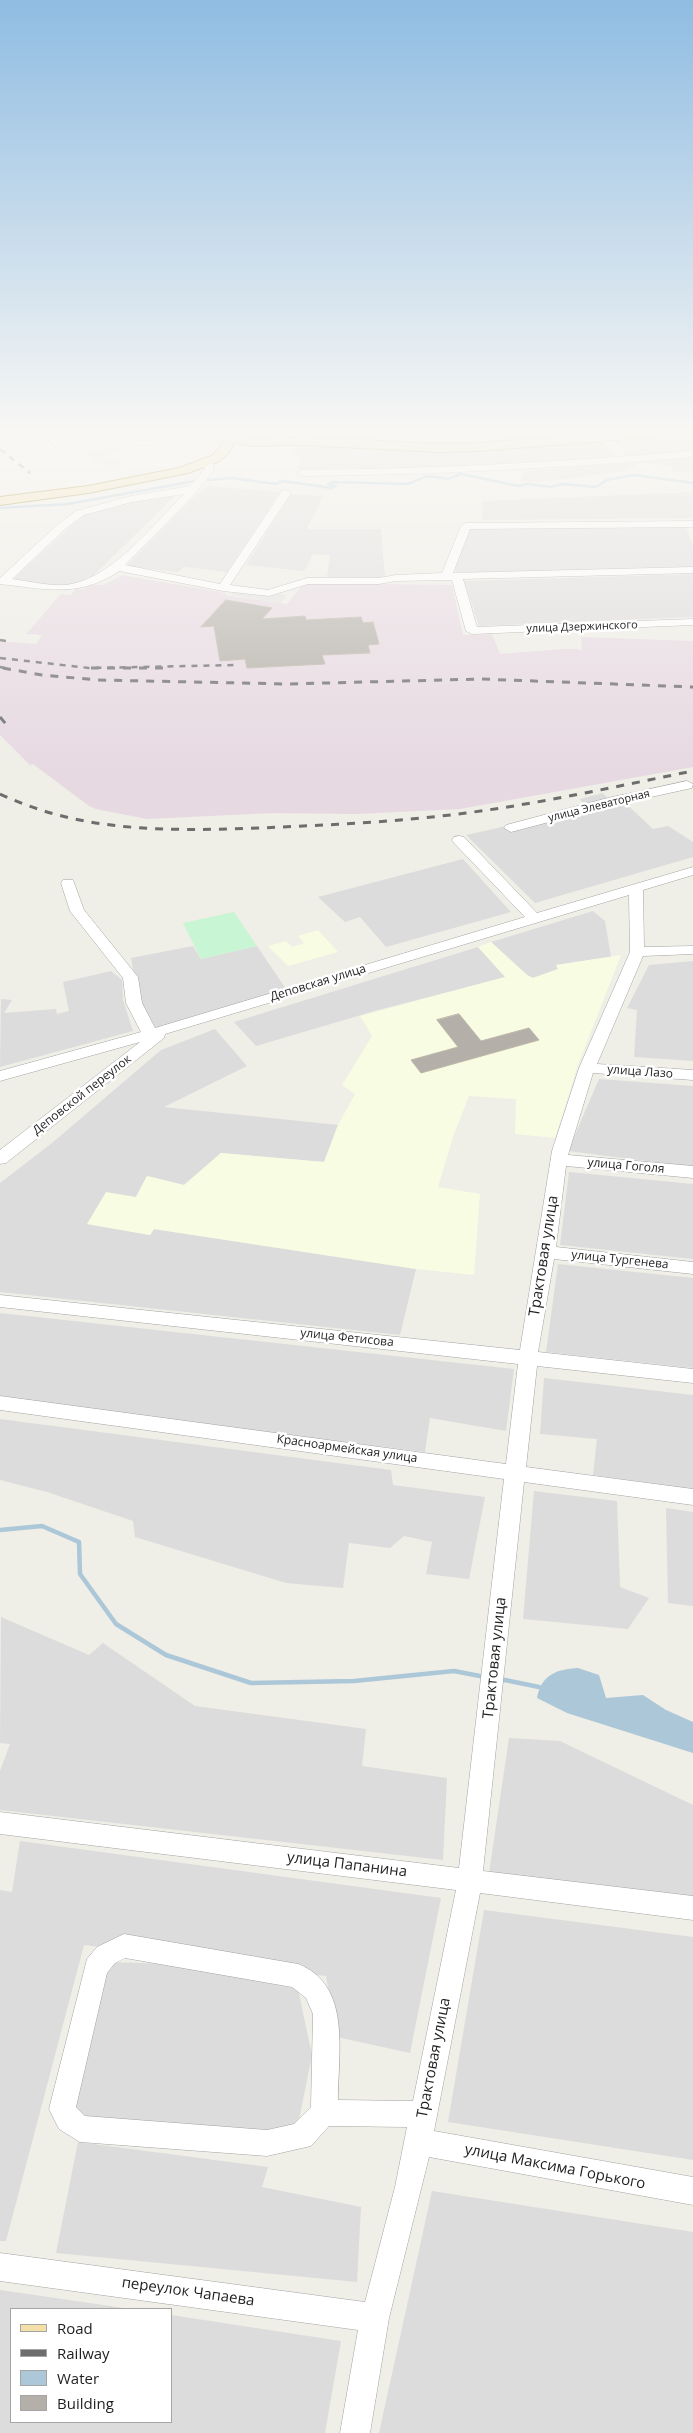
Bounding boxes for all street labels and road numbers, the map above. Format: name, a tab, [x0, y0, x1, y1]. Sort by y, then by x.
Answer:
street label: улица Дзержинского	[526, 618, 638, 636]
street label: улица Элеваторная	[547, 787, 651, 825]
street label: Деповская улица	[268, 962, 368, 1004]
street label: Деповской переулок	[30, 1052, 134, 1138]
street label: улица Лазо	[607, 1063, 673, 1081]
street label: улица Гоголя	[587, 1155, 665, 1177]
street label: Трактовая улица	[526, 1194, 562, 1318]
street label: улица Тургенева	[571, 1248, 669, 1272]
street label: улица Фетисова	[300, 1326, 394, 1350]
street label: Красноармейская улица	[276, 1432, 418, 1466]
street label: Трактовая улица	[480, 1596, 510, 1720]
street label: улица Папанина	[286, 1849, 408, 1881]
street label: Трактовая улица	[414, 1996, 454, 2120]
street label: улица Максима Горького	[463, 2141, 647, 2193]
street label: переулок Чапаева	[120, 2274, 256, 2310]

